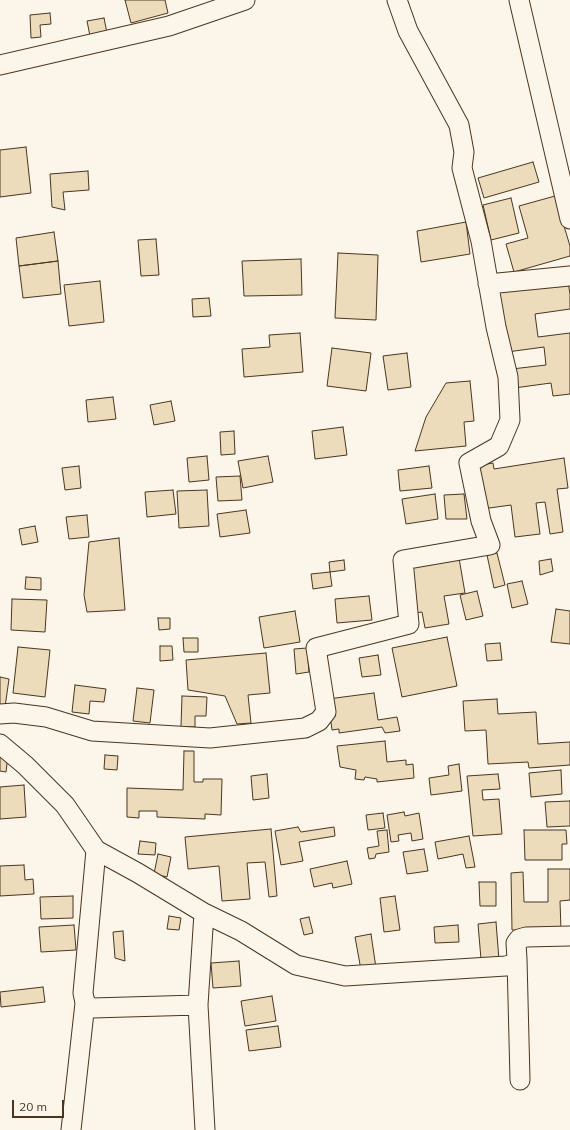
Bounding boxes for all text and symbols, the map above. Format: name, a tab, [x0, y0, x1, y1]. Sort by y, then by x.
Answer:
scale bar	[14, 1092, 66, 1118]
text: 20 m	[19, 1099, 47, 1114]

